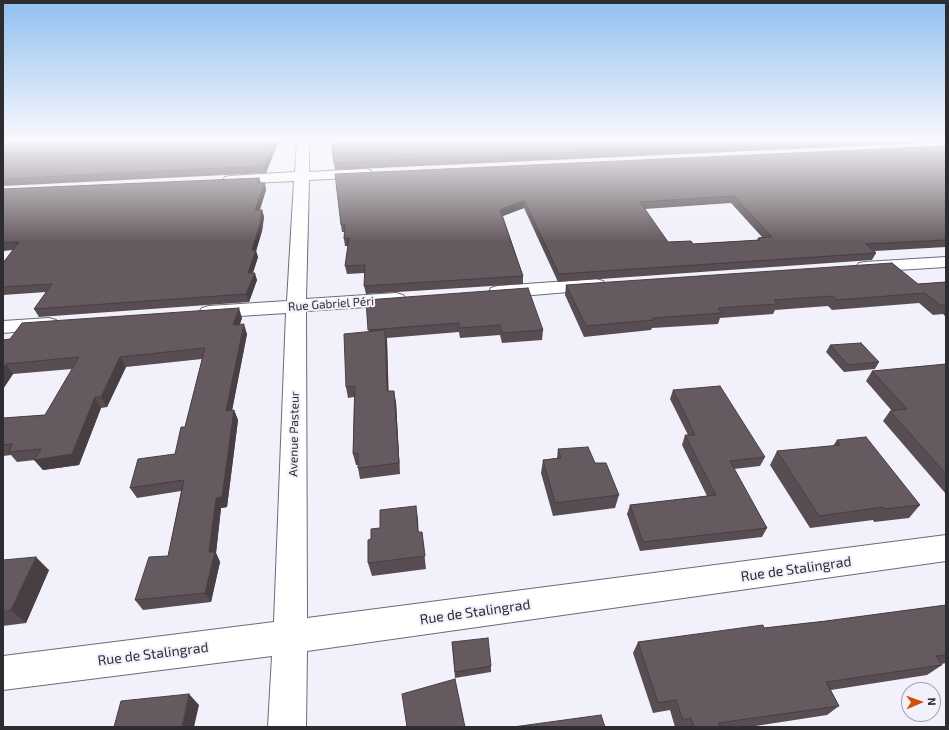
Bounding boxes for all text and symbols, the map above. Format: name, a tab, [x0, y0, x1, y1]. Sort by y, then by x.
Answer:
street label: Rue Gabriel Péri	[288, 294, 374, 314]
street label: Avenue Pasteur	[286, 391, 302, 477]
street label: Rue de Stalingrad	[740, 553, 852, 585]
street label: Rue de Stalingrad	[419, 596, 531, 628]
street label: Rue de Stalingrad	[97, 639, 209, 669]
north arrow	[901, 682, 941, 722]
text: N	[926, 697, 939, 706]

